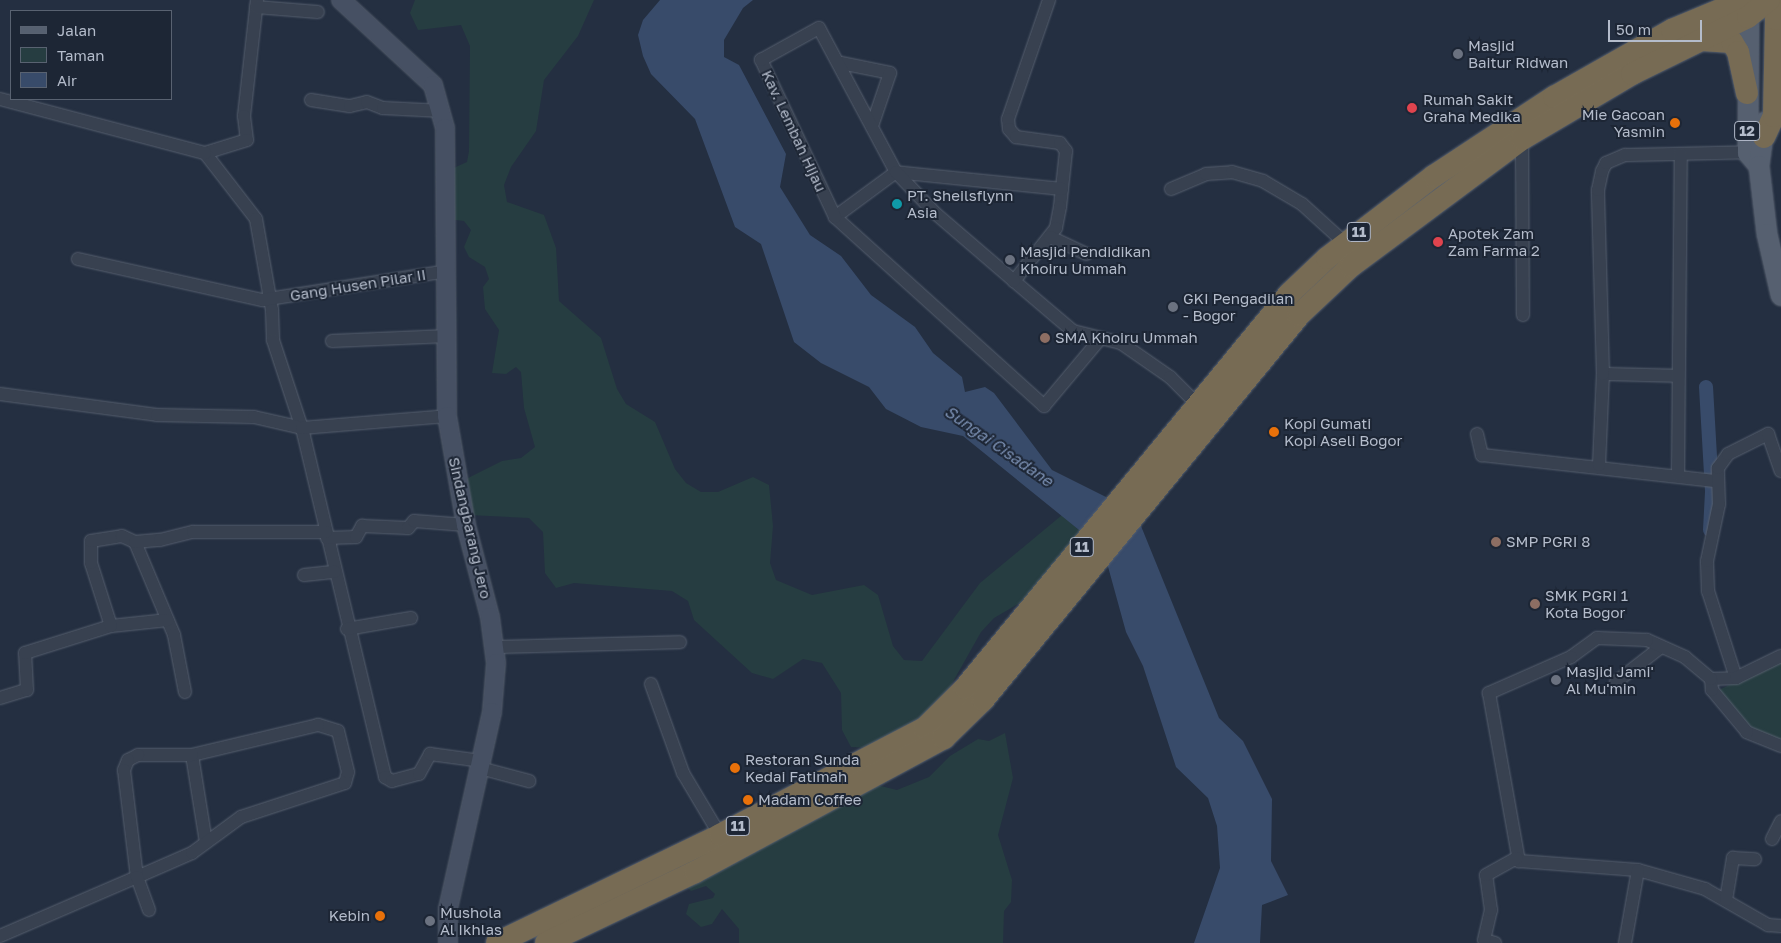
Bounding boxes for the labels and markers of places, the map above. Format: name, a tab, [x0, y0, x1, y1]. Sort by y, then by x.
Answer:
place label: Masjid Baitur Ridwan	[1468, 36, 1568, 71]
marker: Masjid Baitur Ridwan	[1452, 48, 1464, 60]
place label: Rumah Sakit Graha Medika	[1423, 90, 1521, 125]
marker: Rumah Sakit Graha Medika	[1405, 101, 1419, 115]
place label: Mie Gacoan Yasmin	[1582, 105, 1665, 140]
marker: Mie Gacoan Yasmin	[1669, 117, 1681, 129]
place label: PT. Sheilsflynn Asia	[907, 186, 1014, 221]
marker: PT. Sheilsflynn Asia	[891, 198, 903, 210]
place label: Apotek Zam Zam Farma 2	[1448, 224, 1540, 259]
marker: Apotek Zam Zam Farma 2	[1432, 236, 1444, 248]
place label: Masjid Pendidikan Khoiru Ummah	[1020, 242, 1150, 277]
marker: Masjid Pendidikan Khoiru Ummah	[1004, 254, 1016, 266]
place label: GKI Pengadilan - Bogor	[1183, 289, 1293, 324]
marker: GKI Pengadilan - Bogor	[1167, 301, 1179, 313]
place label: SMA Khoiru Ummah	[1055, 329, 1198, 347]
marker: SMA Khoiru Ummah	[1039, 332, 1051, 344]
place label: Kopi Gumati Kopi Aseli Bogor	[1284, 414, 1402, 449]
marker: Kopi Gumati Kopi Aseli Bogor	[1268, 426, 1280, 438]
place label: SMP PGRI 8	[1506, 533, 1590, 551]
marker: SMP PGRI 8	[1490, 536, 1502, 548]
place label: SMK PGRI 1 Kota Bogor	[1545, 586, 1628, 621]
marker: SMK PGRI 1 Kota Bogor	[1529, 598, 1541, 610]
place label: Masjid Jami' Al Mu'min	[1566, 662, 1654, 697]
marker: Masjid Jami' Al Mu'min	[1550, 674, 1562, 686]
place label: Restoran Sunda Kedai Fatimah	[745, 750, 859, 785]
marker: Restoran Sunda Kedai Fatimah	[729, 762, 741, 774]
place label: Madam Coffee	[758, 791, 861, 809]
marker: Madam Coffee	[742, 794, 754, 806]
place label: Mushola Al Ikhlas	[440, 903, 502, 938]
place label: Kebin	[329, 907, 370, 925]
marker: Kebin	[374, 910, 386, 922]
marker: Mushola Al Ikhlas	[424, 915, 436, 927]

